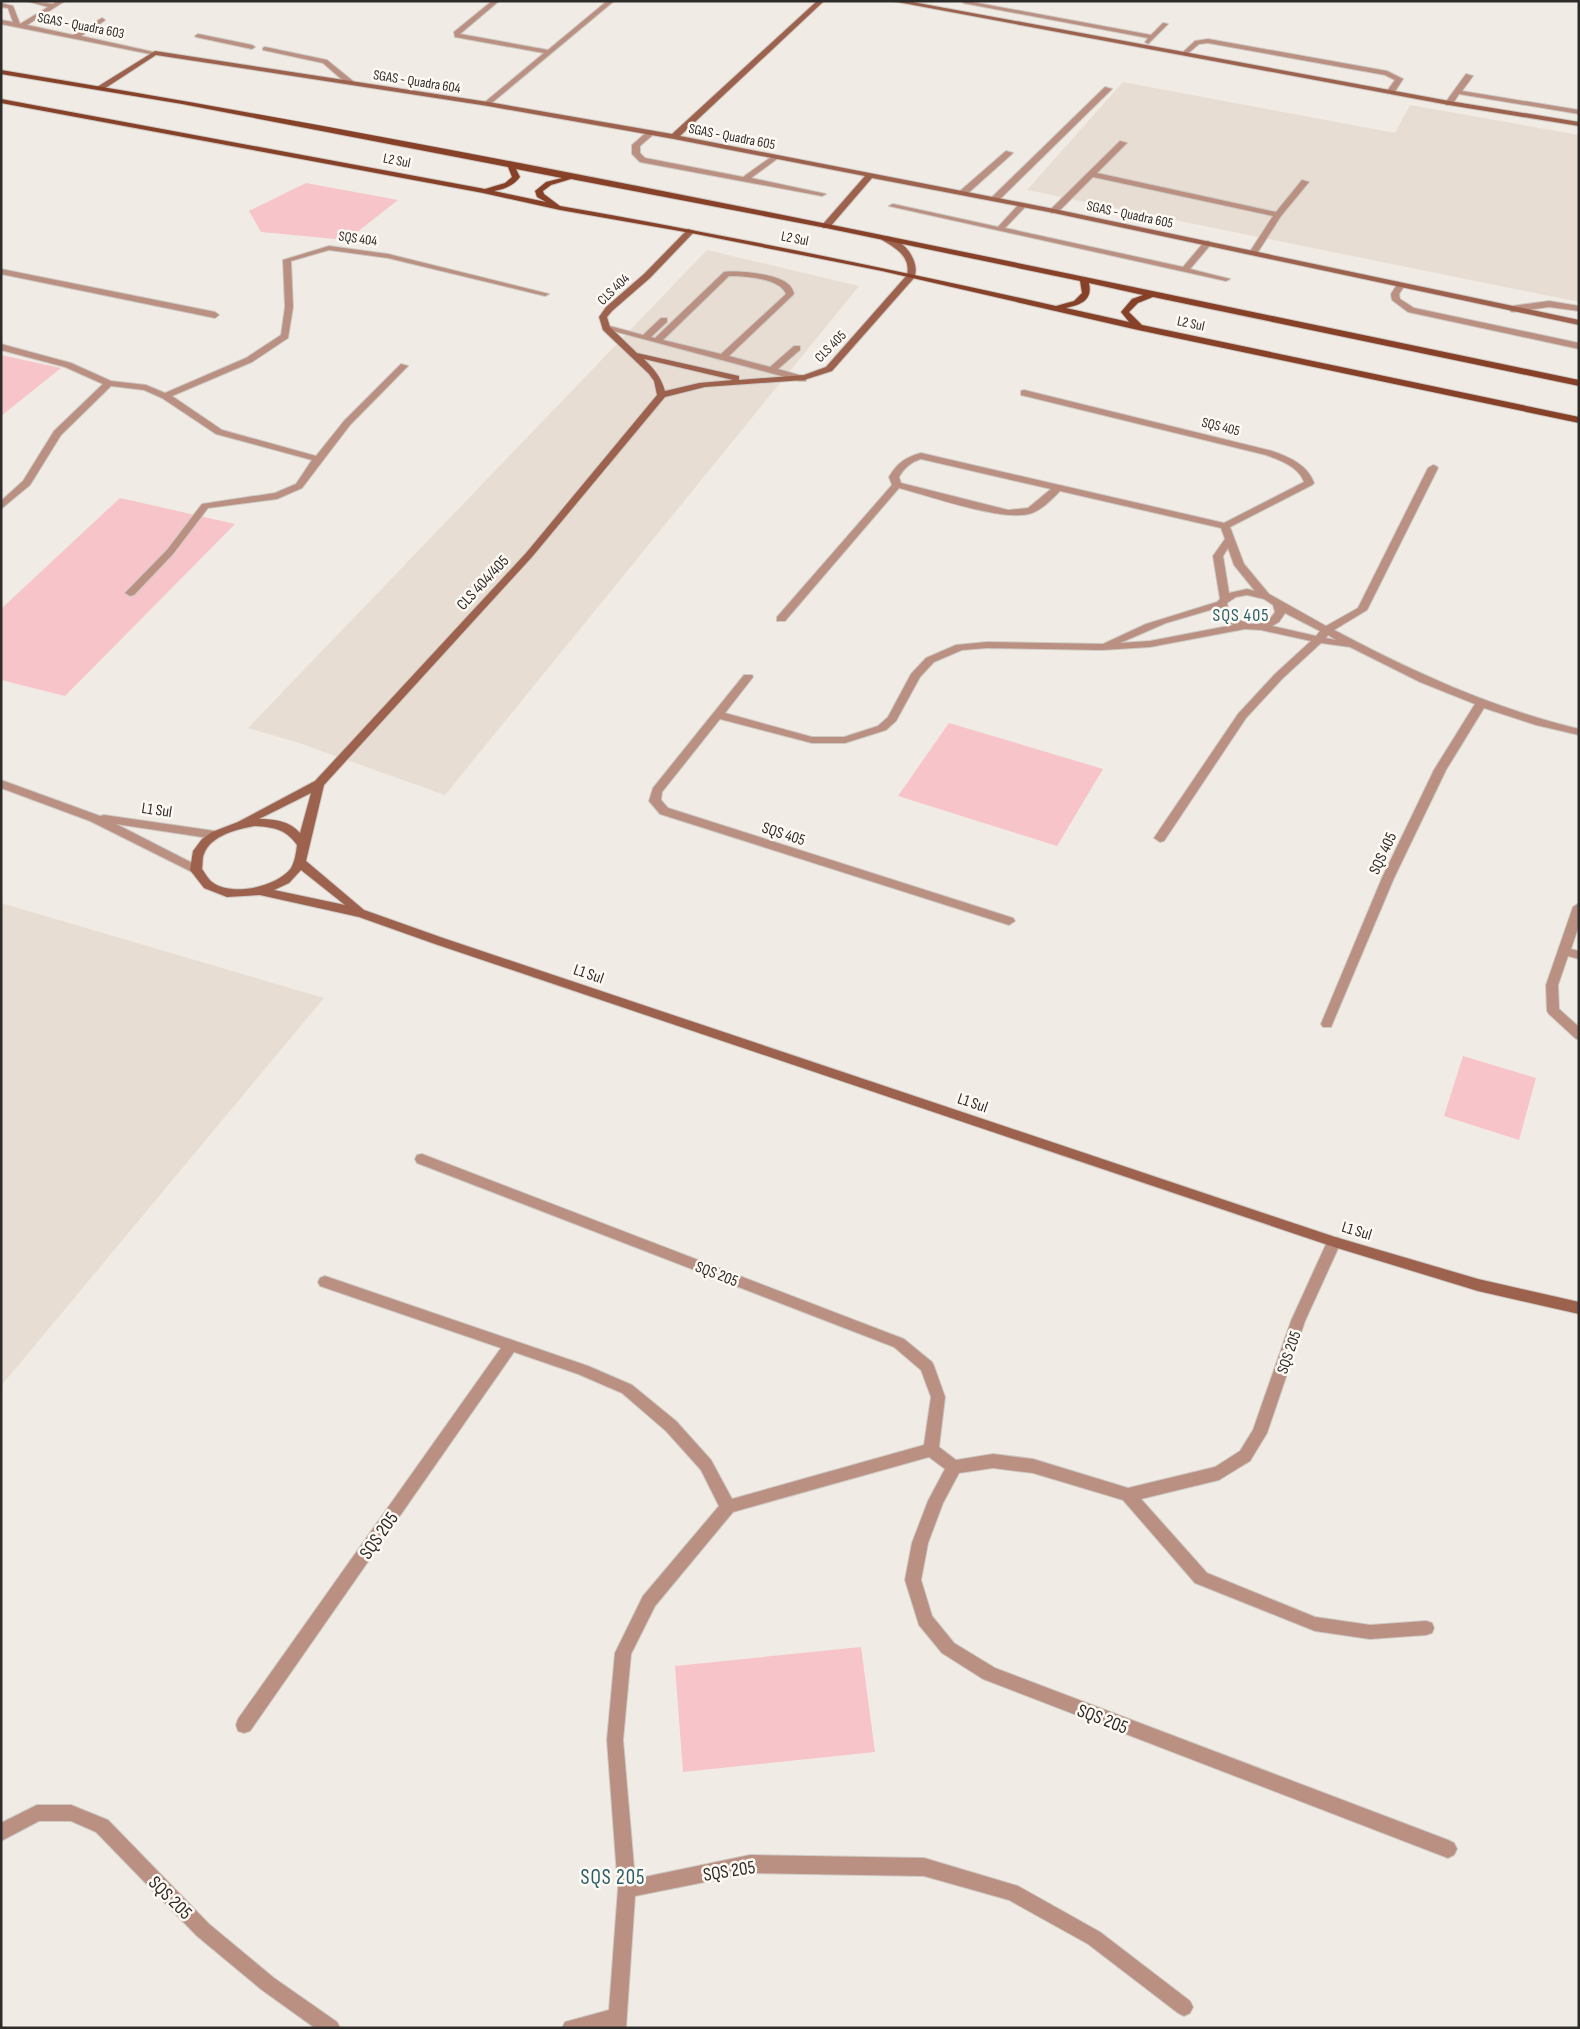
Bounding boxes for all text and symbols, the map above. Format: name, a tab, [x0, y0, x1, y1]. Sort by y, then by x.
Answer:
street label: SGAS - Quadra 603	[36, 9, 126, 42]
street label: SGAS - Quadra 604	[372, 66, 462, 97]
street label: SGAS - Quadra 605	[687, 120, 777, 153]
street label: L2 Sul	[382, 150, 412, 171]
street label: SGAS - Quadra 605	[1085, 197, 1175, 232]
street label: SQS 404	[337, 227, 379, 250]
street label: L2 Sul	[780, 228, 810, 249]
street label: CLS 404	[594, 270, 633, 309]
street label: L2 Sul	[1176, 312, 1206, 335]
street label: CLS 405	[811, 327, 850, 366]
street label: SQS 405	[1200, 414, 1242, 440]
street label: CLS 404/405	[453, 552, 513, 614]
district label: SQS 405	[1213, 605, 1269, 626]
street label: L1 Sul	[140, 799, 173, 822]
street label: SQS 405	[760, 819, 808, 850]
street label: SQS 405	[1365, 830, 1401, 878]
street label: L1 Sul	[571, 960, 606, 988]
street label: L1 Sul	[955, 1089, 990, 1117]
street label: L1 Sul	[1339, 1218, 1374, 1245]
street label: SQS 205	[692, 1258, 740, 1291]
street label: SQS 205	[1273, 1329, 1306, 1376]
street label: SQS 205	[355, 1508, 404, 1564]
street label: SQS 205	[1074, 1699, 1131, 1740]
street label: SQS 205	[702, 1856, 757, 1887]
district label: SQS 205	[581, 1865, 645, 1890]
street label: SQS 205	[143, 1871, 197, 1925]

